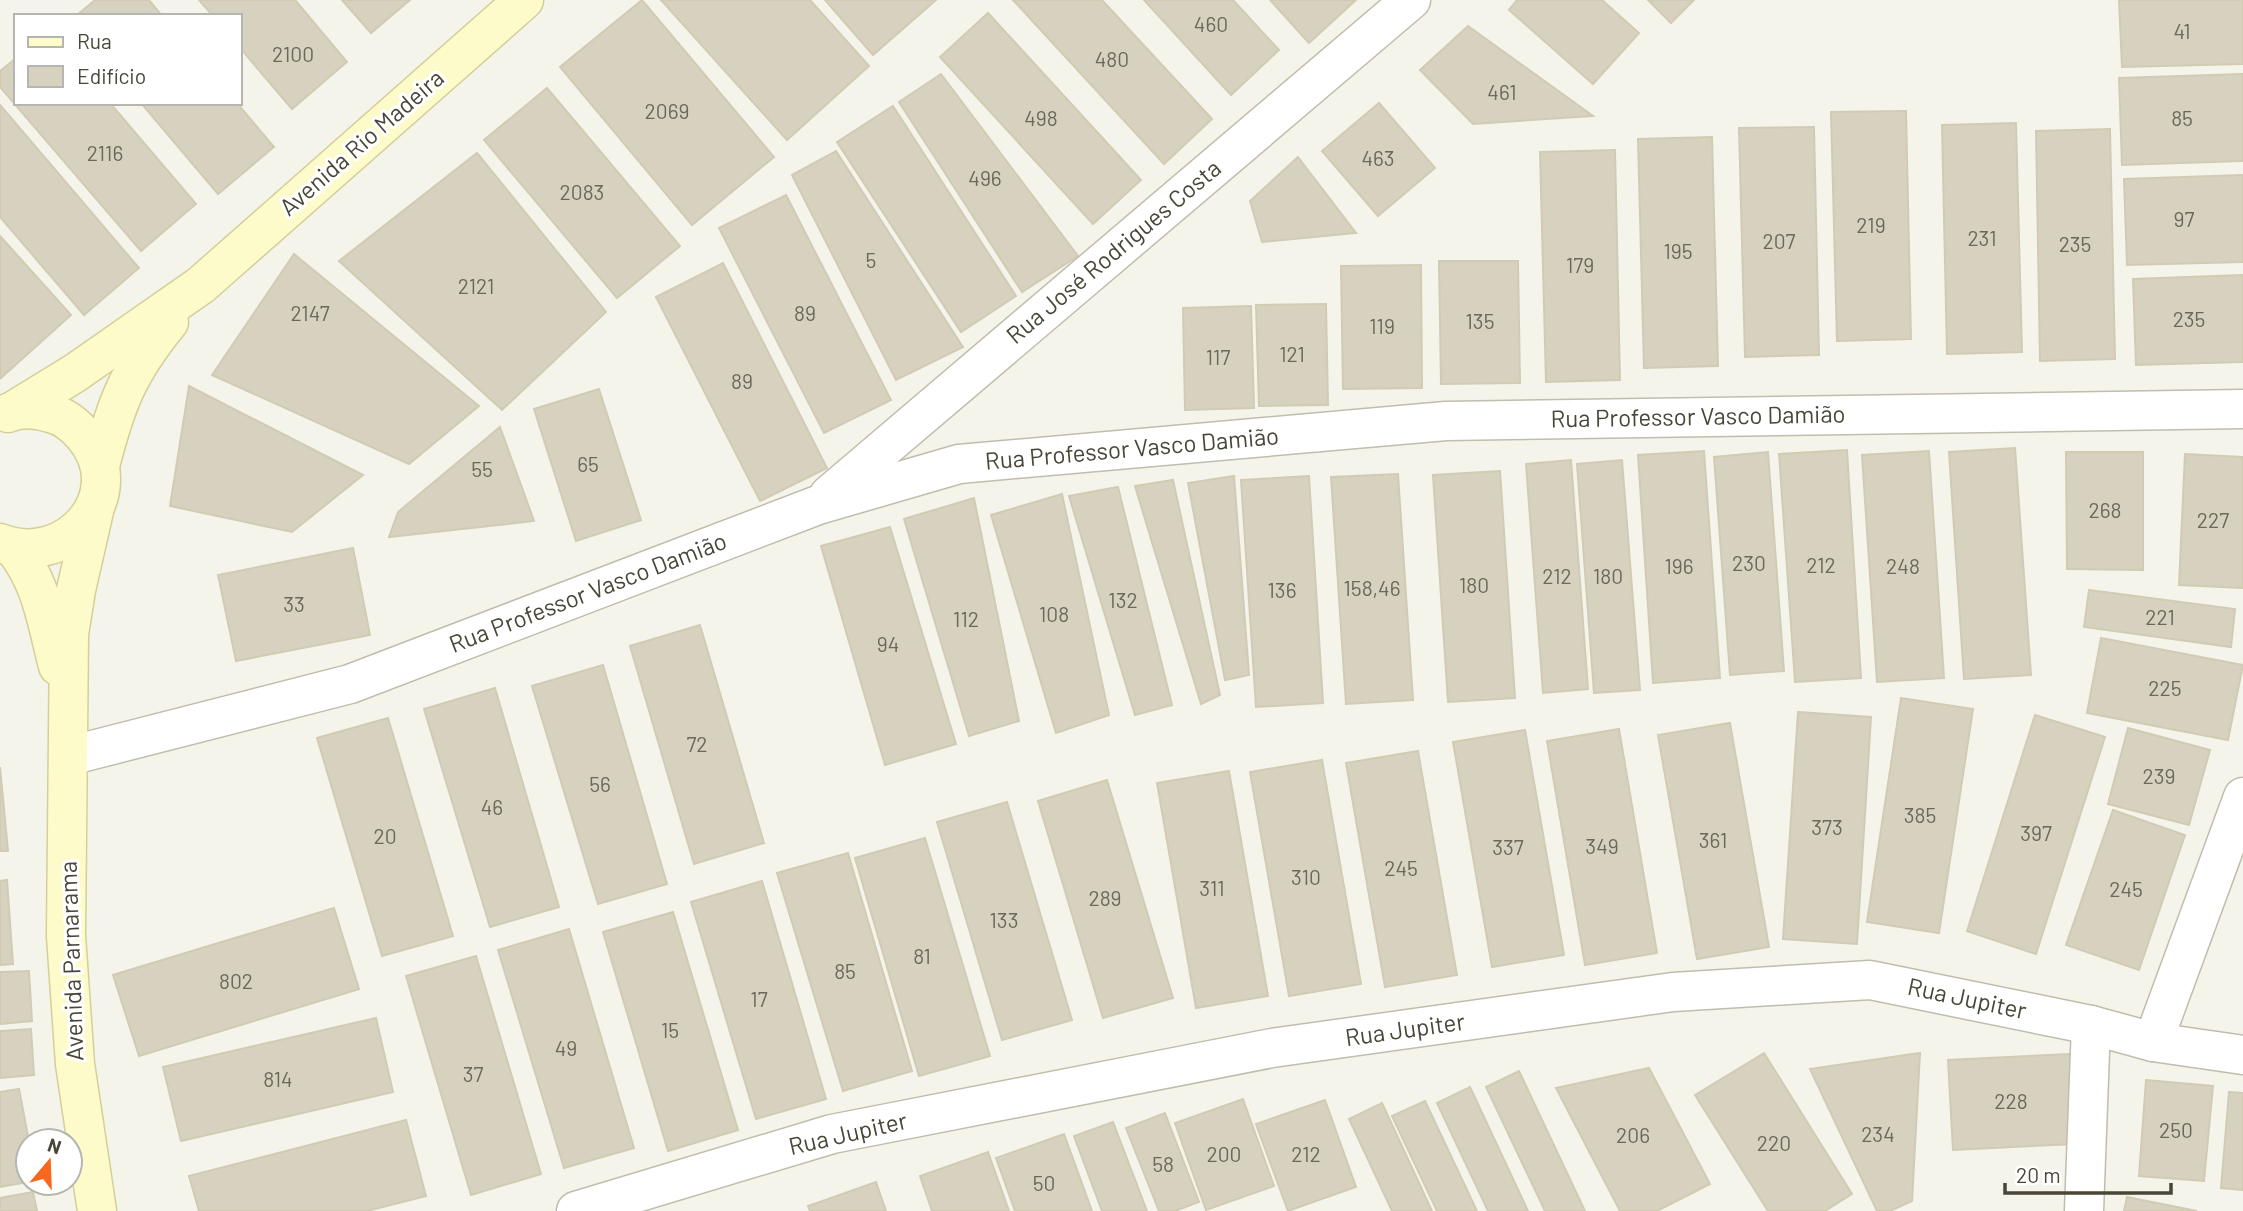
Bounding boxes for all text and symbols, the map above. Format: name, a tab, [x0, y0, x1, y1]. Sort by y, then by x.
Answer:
house number: 460	[1194, 11, 1228, 36]
legend	[14, 14, 242, 105]
house number: 41	[2174, 18, 2191, 43]
text: Rua	[77, 28, 112, 53]
house number: 2100	[272, 41, 314, 66]
house number: 480	[1095, 46, 1129, 71]
text: Edifício	[77, 63, 146, 88]
street label: Avenida Rio Madeira	[273, 63, 449, 221]
house number: 461	[1487, 79, 1517, 104]
house number: 2069	[645, 98, 689, 123]
house number: 498	[1024, 105, 1058, 130]
house number: 85	[2171, 105, 2193, 130]
house number: 2116	[87, 140, 123, 165]
house number: 463	[1361, 145, 1395, 170]
street label: Rua José Rodrigues Costa	[1000, 153, 1226, 349]
house number: 496	[968, 165, 1002, 190]
house number: 2083	[560, 179, 604, 204]
house number: 97	[2174, 206, 2195, 231]
house number: 219	[1856, 212, 1886, 237]
house number: 231	[1967, 225, 1997, 250]
house number: 207	[1762, 228, 1796, 253]
house number: 235	[2059, 231, 2091, 256]
house number: 195	[1663, 238, 1693, 263]
house number: 5	[866, 247, 876, 272]
house number: 179	[1566, 252, 1594, 277]
house number: 2121	[458, 273, 494, 298]
house number: 2147	[290, 300, 330, 325]
house number: 89	[794, 300, 816, 325]
house number: 235	[2173, 306, 2205, 331]
house number: 135	[1466, 308, 1494, 333]
house number: 119	[1369, 313, 1395, 338]
house number: 121	[1279, 341, 1305, 366]
house number: 117	[1206, 344, 1230, 369]
house number: 89	[731, 368, 753, 393]
street label: Rua Professor Vasco Damião	[1550, 398, 1846, 433]
street label: Rua Professor Vasco Damião	[984, 420, 1280, 475]
house number: 65	[577, 451, 599, 476]
house number: 55	[471, 456, 493, 481]
house number: 268	[2088, 497, 2122, 522]
house number: 227	[2197, 507, 2229, 532]
street label: Rua Professor Vasco Damião	[445, 525, 730, 658]
house number: 230	[1732, 550, 1766, 575]
house number: 212	[1806, 552, 1836, 577]
house number: 196	[1664, 553, 1694, 578]
house number: 248	[1886, 553, 1920, 578]
house number: 212	[1542, 563, 1572, 588]
house number: 180	[1593, 563, 1623, 588]
house number: 180	[1459, 572, 1489, 597]
house number: 158,46	[1343, 575, 1401, 600]
house number: 136	[1268, 577, 1296, 602]
house number: 132	[1108, 587, 1138, 612]
house number: 33	[283, 591, 305, 616]
house number: 108	[1039, 601, 1069, 626]
house number: 221	[2145, 604, 2175, 629]
house number: 112	[953, 606, 979, 631]
house number: 94	[877, 631, 899, 656]
house number: 225	[2148, 675, 2182, 700]
house number: 72	[686, 731, 708, 756]
house number: 239	[2143, 763, 2175, 788]
house number: 56	[589, 771, 611, 796]
house number: 46	[481, 794, 503, 819]
house number: 385	[1904, 802, 1936, 827]
house number: 373	[1811, 814, 1843, 839]
house number: 397	[2020, 820, 2052, 845]
house number: 20	[373, 823, 397, 848]
house number: 361	[1699, 827, 1727, 852]
house number: 349	[1585, 833, 1619, 858]
house number: 337	[1492, 834, 1524, 859]
house number: 245	[1384, 855, 1418, 880]
street label: Avenida Parnarama	[53, 860, 88, 1062]
house number: 310	[1291, 864, 1321, 889]
house number: 311	[1199, 875, 1225, 900]
house number: 245	[2109, 876, 2143, 901]
house number: 289	[1088, 885, 1122, 910]
house number: 133	[990, 907, 1018, 932]
house number: 81	[913, 943, 931, 968]
house number: 85	[834, 958, 856, 983]
house number: 802	[219, 968, 253, 993]
street label: Rua Jupiter	[1905, 971, 2030, 1024]
house number: 17	[750, 986, 768, 1011]
street label: Rua Jupiter	[1343, 1006, 1467, 1051]
house number: 15	[661, 1017, 679, 1042]
house number: 49	[555, 1035, 577, 1060]
house number: 37	[463, 1061, 483, 1086]
house number: 814	[263, 1066, 293, 1091]
house number: 228	[1994, 1088, 2028, 1113]
street label: Rua Jupiter	[786, 1105, 910, 1160]
house number: 250	[2159, 1117, 2193, 1142]
house number: 234	[1861, 1121, 1895, 1146]
house number: 206	[1616, 1122, 1650, 1147]
north arrow	[14, 1127, 84, 1197]
house number: 220	[1757, 1130, 1791, 1155]
text: N	[45, 1133, 64, 1158]
house number: 200	[1207, 1141, 1242, 1166]
house number: 212	[1291, 1141, 1321, 1166]
house number: 58	[1152, 1151, 1174, 1176]
scale bar	[2005, 1152, 2171, 1196]
text: 20 m	[2016, 1162, 2061, 1187]
house number: 50	[1033, 1170, 1055, 1195]

